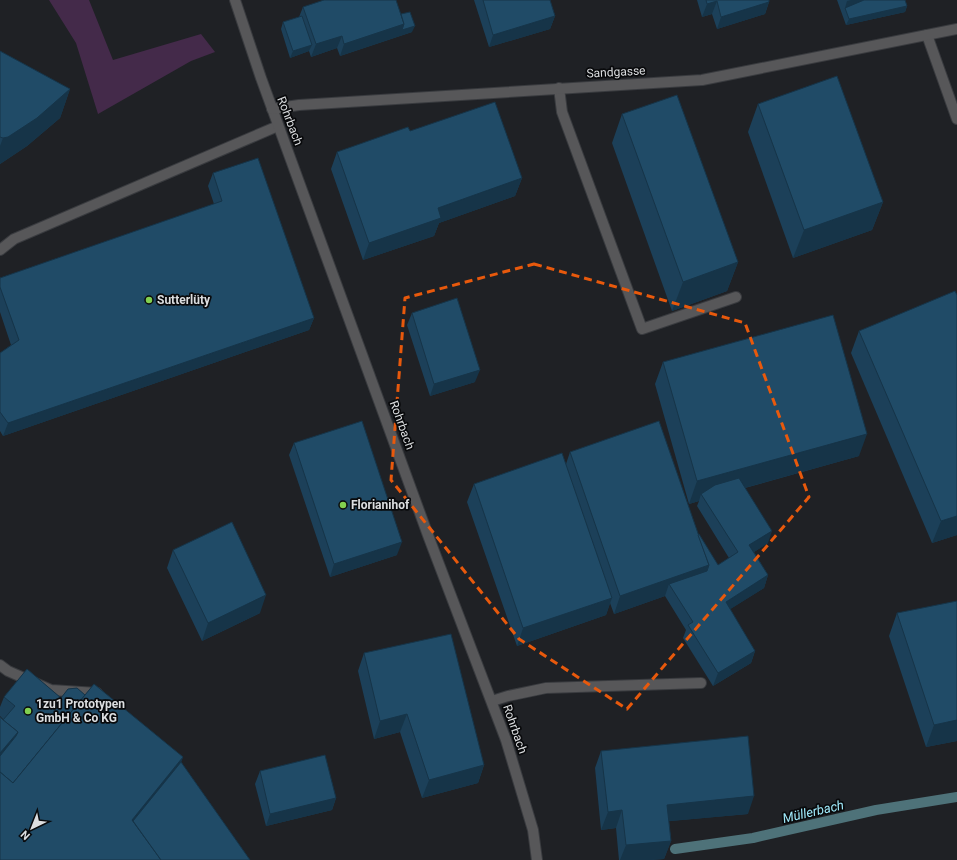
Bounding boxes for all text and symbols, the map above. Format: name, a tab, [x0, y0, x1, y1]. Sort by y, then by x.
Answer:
street label: Sandgasse	[586, 63, 646, 81]
street label: Rohrbach	[274, 95, 306, 147]
place label: Sutterlüty	[157, 293, 211, 307]
marker: Sutterlüty	[144, 295, 154, 305]
street label: Rohrbach	[387, 399, 417, 451]
place label: Florianihof	[351, 498, 410, 512]
marker: Florianihof	[338, 500, 348, 510]
place label: 1zu1 Prototypen GmbH & Co KG	[36, 697, 125, 725]
street label: Rohrbach	[500, 703, 530, 755]
marker: 1zu1 Prototypen GmbH & Co KG	[23, 706, 33, 716]
water label: Müllerbach	[781, 797, 845, 826]
north arrow	[12, 808, 52, 848]
text: N	[18, 827, 33, 842]

